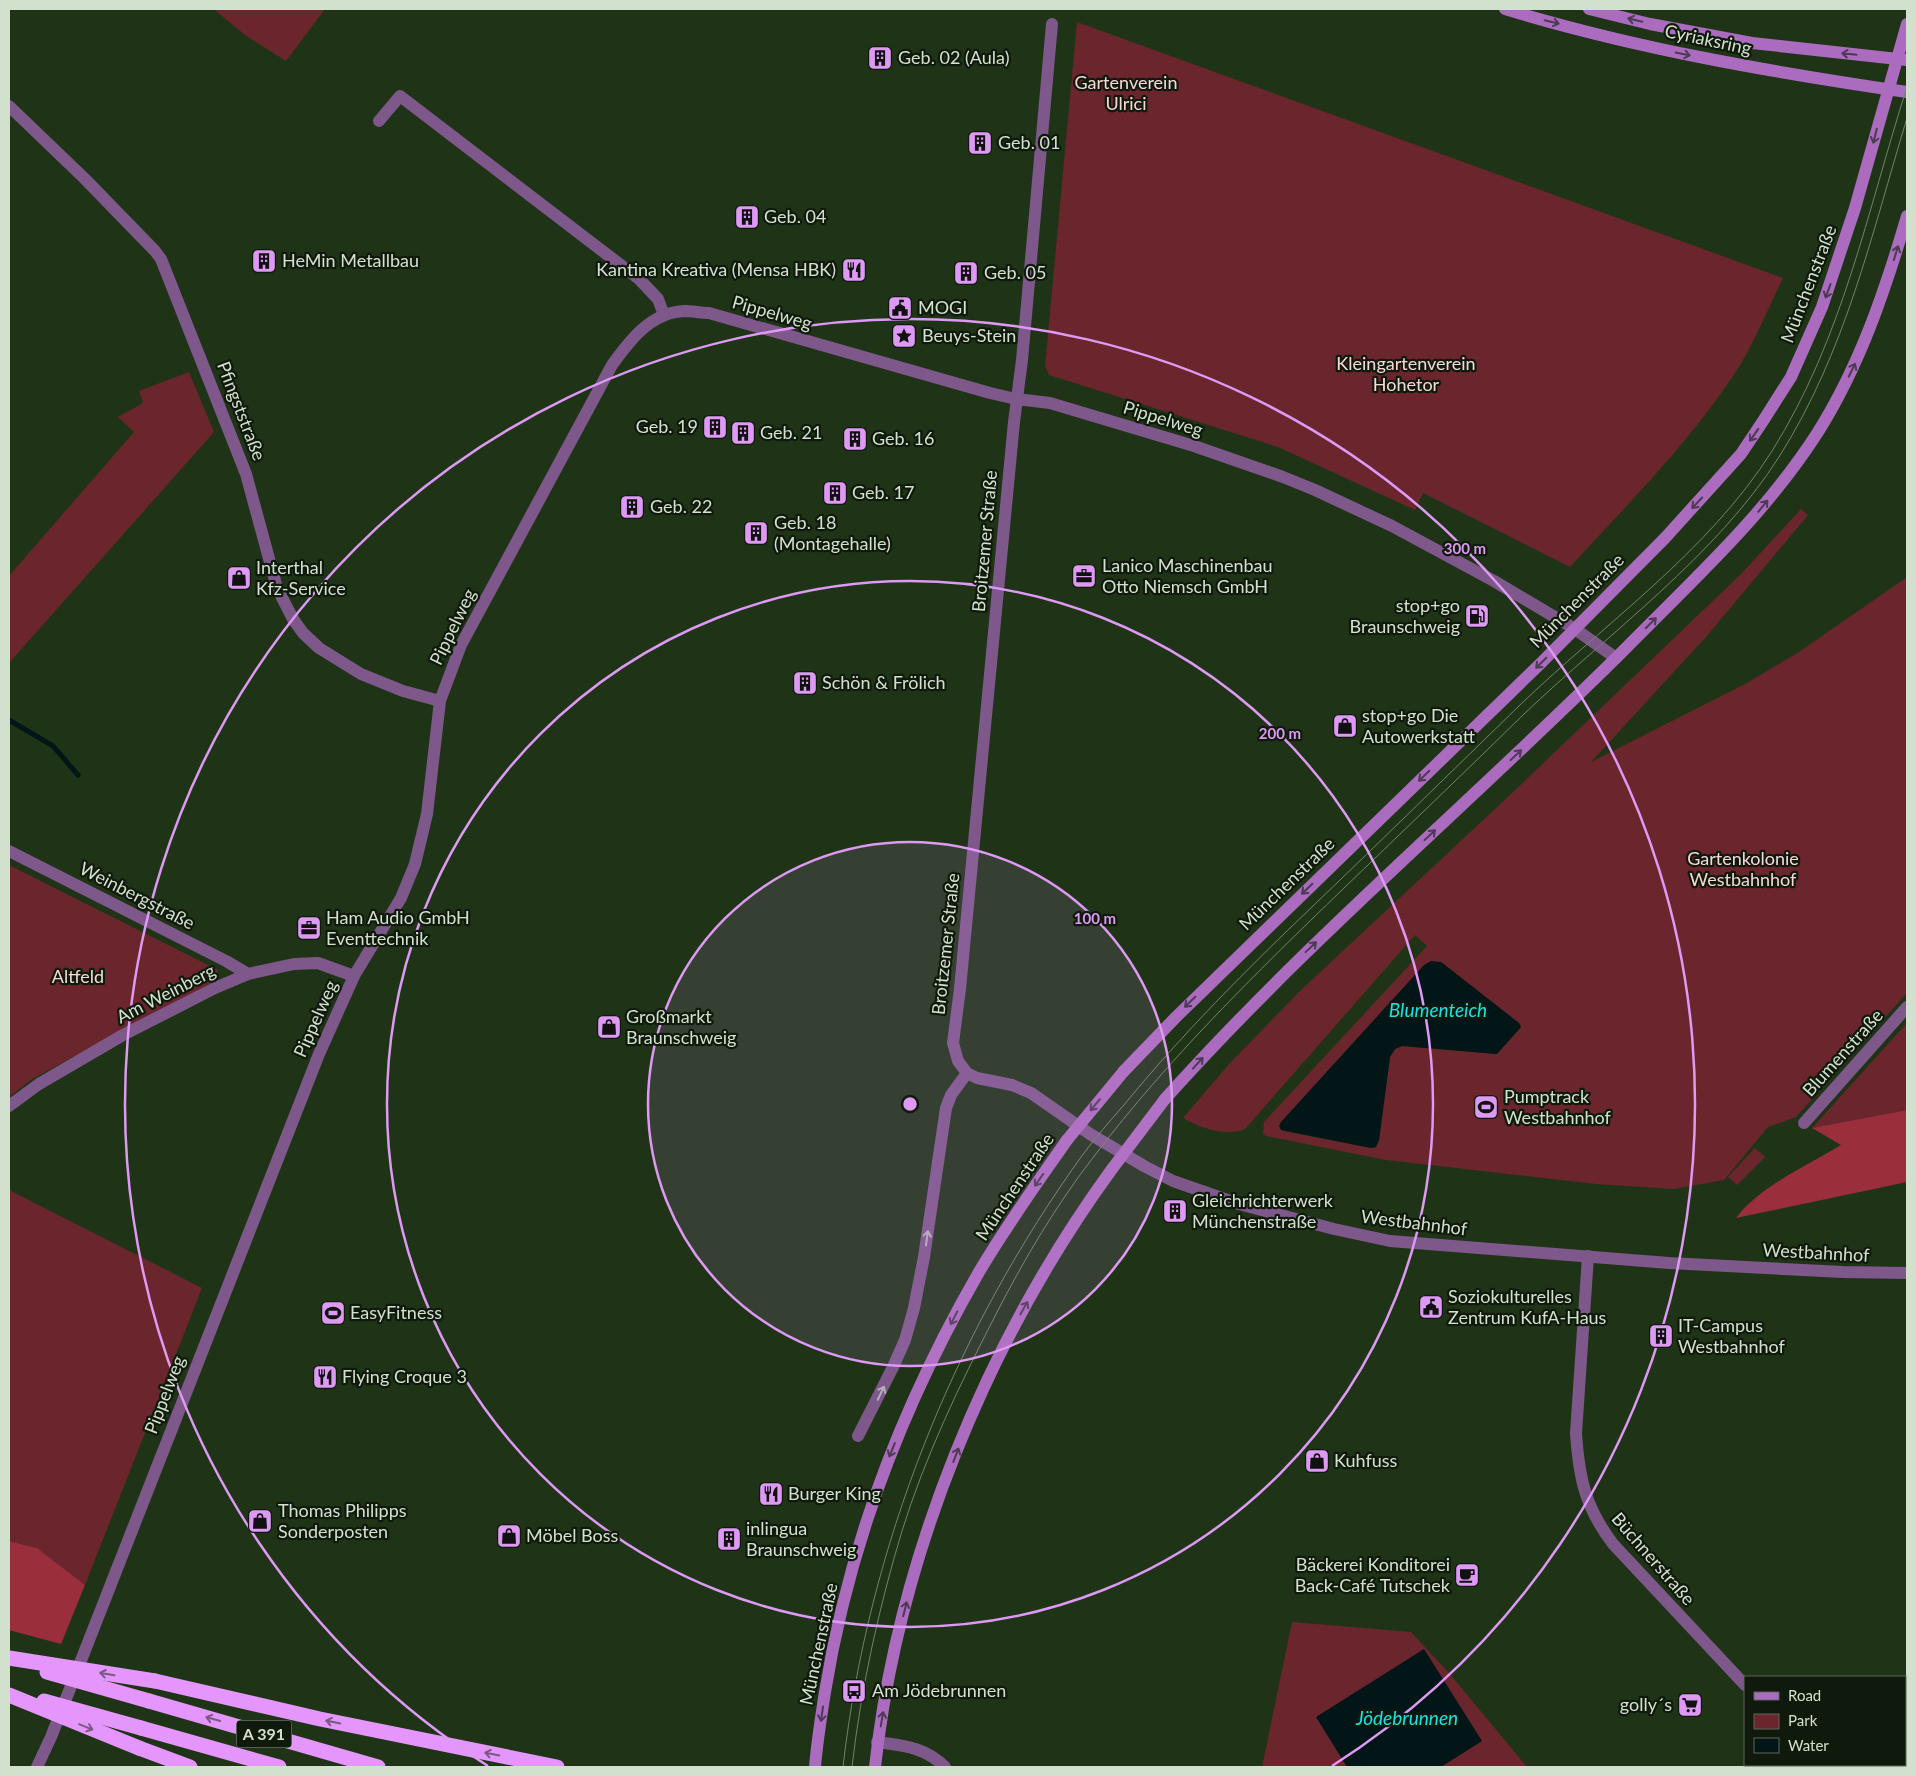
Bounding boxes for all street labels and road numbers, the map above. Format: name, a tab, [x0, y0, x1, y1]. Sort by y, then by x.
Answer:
street label: Cyriaksring	[1663, 19, 1754, 59]
street label: Münchenstraße	[1776, 222, 1841, 346]
street label: Pippelweg	[730, 290, 815, 334]
street label: Pfingststraße	[213, 358, 271, 463]
street label: Pippelweg	[1121, 396, 1206, 441]
street label: Broitzemer Straße	[967, 469, 1001, 613]
street label: Münchenstraße	[1525, 549, 1628, 652]
street label: Pippelweg	[424, 585, 480, 668]
street label: Münchenstraße	[1234, 832, 1339, 934]
street label: Weinbergstraße	[76, 857, 199, 934]
street label: Broitzemer Straße	[927, 872, 963, 1016]
street label: Am Weinberg	[112, 959, 219, 1027]
street label: Pippelweg	[288, 977, 342, 1060]
street label: Blumenstraße	[1797, 1004, 1887, 1100]
street label: Münchenstraße	[970, 1129, 1058, 1244]
street label: Westbahnhof	[1360, 1205, 1469, 1240]
street label: Westbahnhof	[1762, 1238, 1871, 1266]
street label: Pippelweg	[139, 1352, 189, 1437]
street label: Büchnerstraße	[1607, 1507, 1700, 1609]
street label: Münchenstraße	[794, 1581, 842, 1707]
road number: A 391	[236, 1720, 292, 1748]

